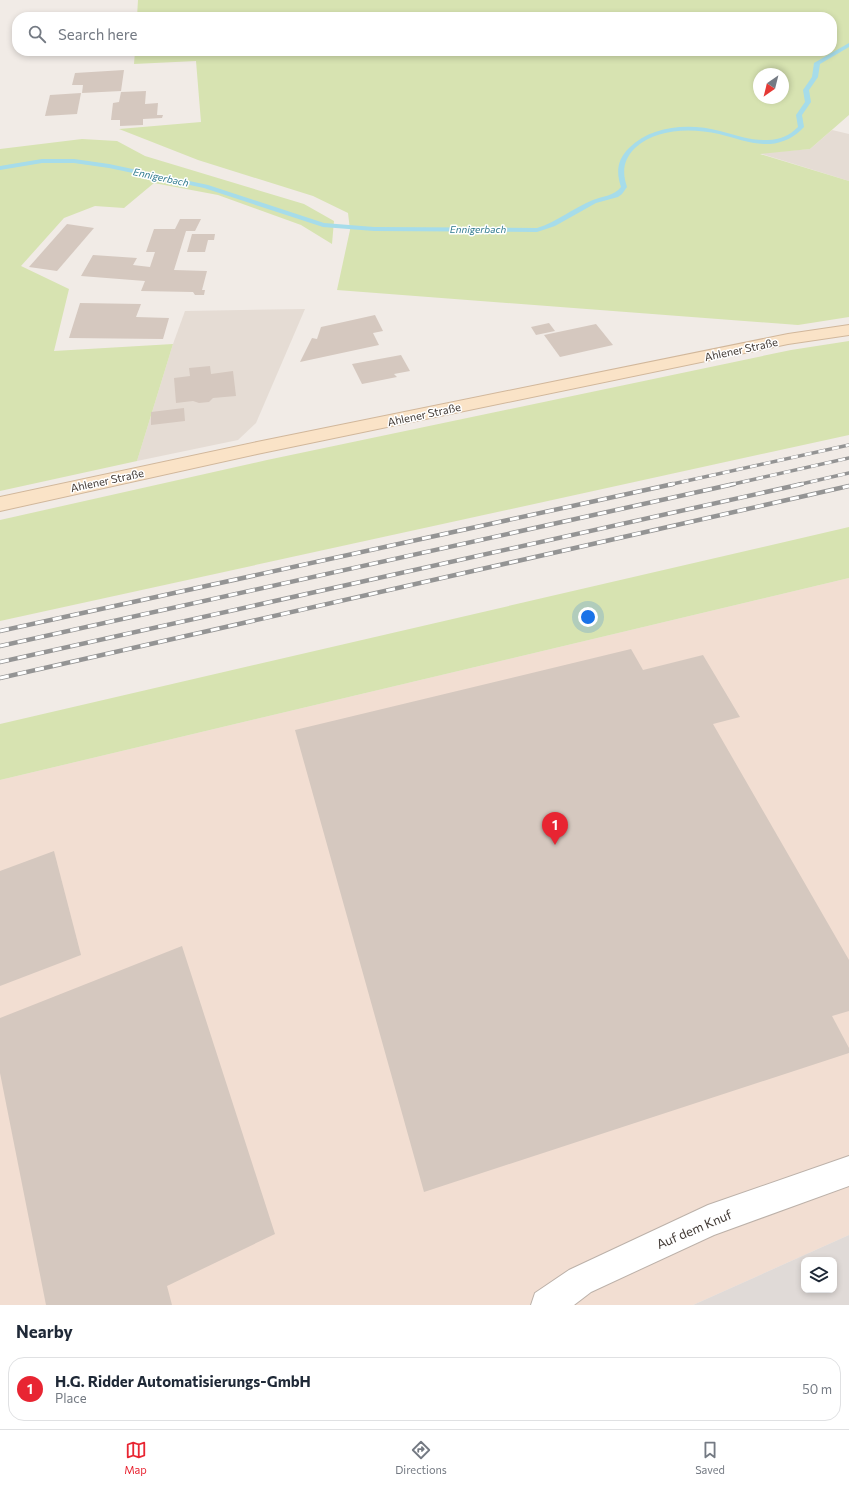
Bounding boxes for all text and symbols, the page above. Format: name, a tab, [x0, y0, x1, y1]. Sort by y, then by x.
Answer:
search box	[12, 12, 837, 56]
icon: search	[26, 23, 48, 45]
text: Search here	[58, 25, 137, 43]
north arrow	[753, 68, 789, 104]
water label: Ennigerbach	[132, 165, 190, 189]
water label: Ennigerbach	[450, 223, 506, 235]
street label: Ahlener Straße	[703, 335, 779, 363]
street label: Ahlener Straße	[386, 400, 462, 428]
street label: Ahlener Straße	[69, 466, 145, 494]
your location	[578, 607, 598, 627]
pin: 1	[542, 812, 568, 845]
street label: Auf dem Knuf	[654, 1206, 735, 1252]
map controls	[801, 1257, 837, 1293]
button: layers	[801, 1257, 837, 1293]
text: Nearby	[16, 1321, 73, 1342]
text: H.G. Ridder Automatisierungs-GmbH	[55, 1372, 311, 1390]
text: 1	[27, 1381, 33, 1397]
text: 50 m	[802, 1381, 832, 1397]
text: Place	[55, 1390, 87, 1406]
tab: Map	[124, 1439, 147, 1476]
tab: Directions	[395, 1439, 447, 1476]
tab: Saved	[695, 1439, 725, 1476]

